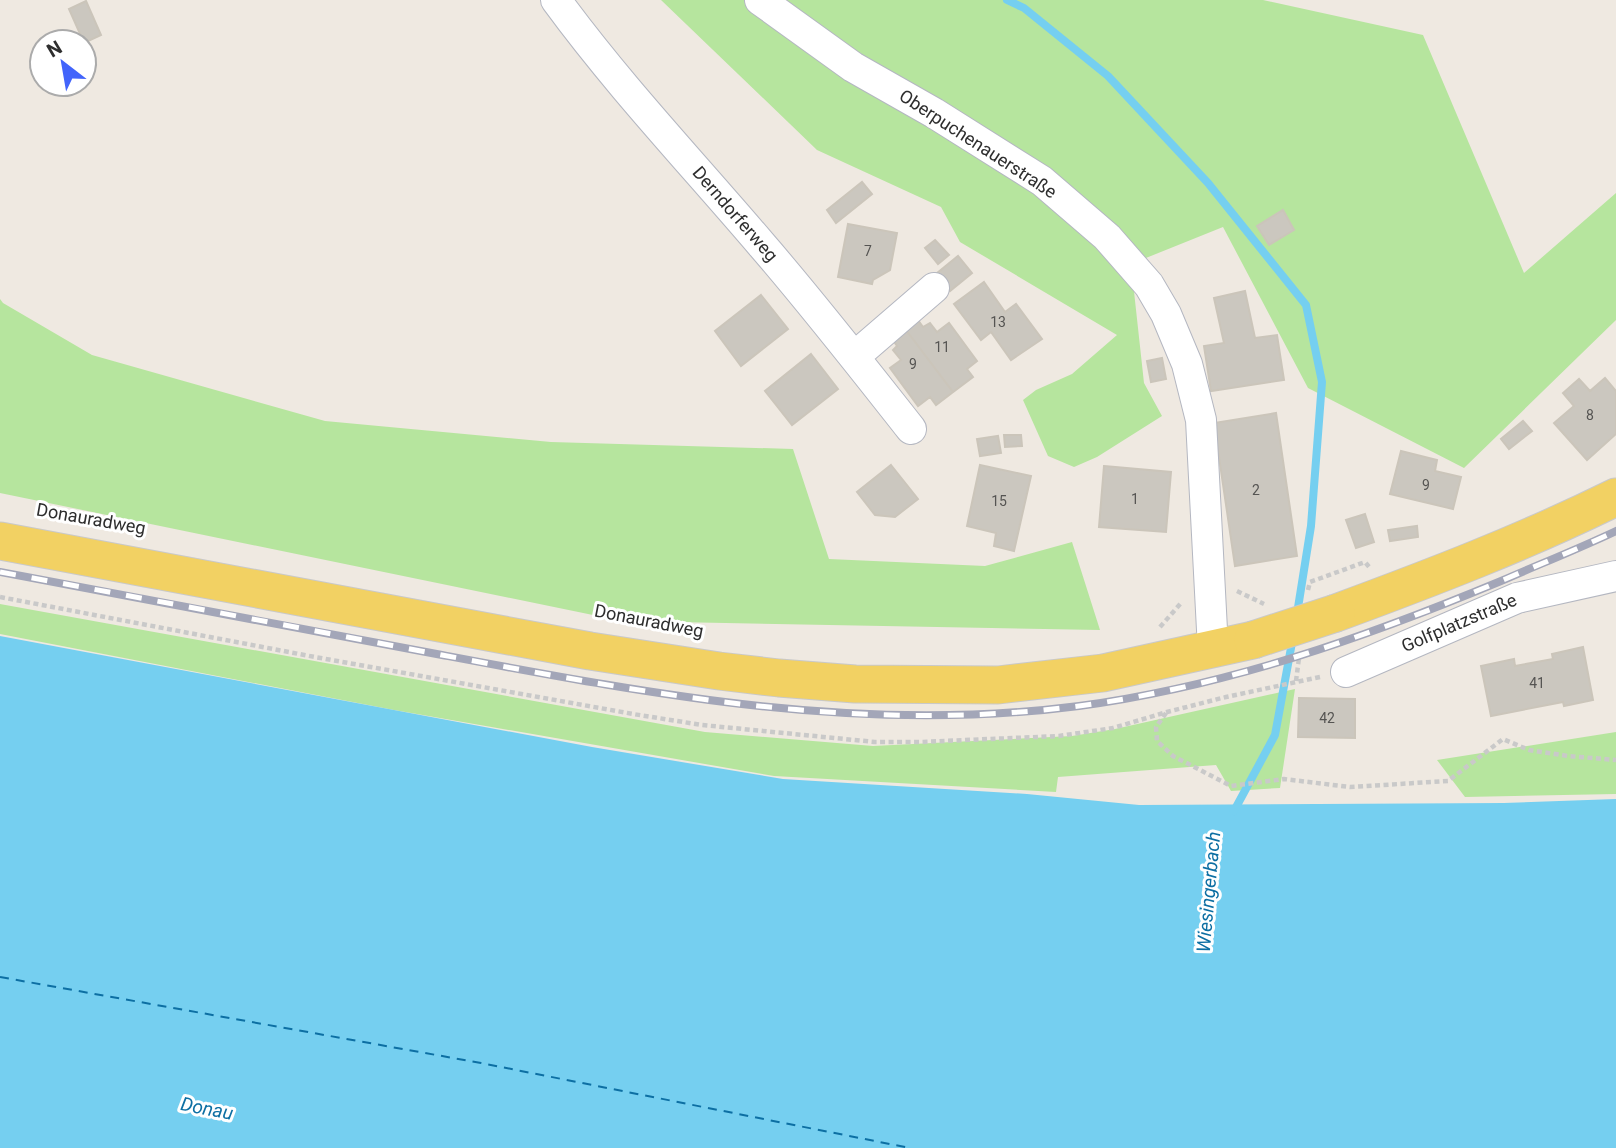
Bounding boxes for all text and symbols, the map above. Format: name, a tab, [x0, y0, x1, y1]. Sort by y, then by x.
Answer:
north arrow	[28, 28, 98, 98]
text: N	[43, 36, 66, 62]
street label: Oberpuchenauerstraße	[896, 85, 1061, 202]
street label: Derndorferweg	[688, 162, 782, 265]
house number: 7	[864, 243, 872, 259]
house number: 13	[990, 314, 1006, 330]
house number: 11	[934, 339, 950, 355]
house number: 9	[909, 356, 917, 372]
house number: 8	[1586, 407, 1594, 423]
house number: 9	[1422, 477, 1430, 493]
house number: 2	[1252, 482, 1260, 498]
house number: 1	[1131, 491, 1139, 507]
house number: 15	[991, 493, 1007, 509]
street label: Donauradweg	[35, 499, 147, 538]
street label: Golfplatzstraße	[1398, 589, 1520, 656]
street label: Donauradweg	[593, 600, 705, 641]
house number: 41	[1529, 675, 1545, 691]
house number: 42	[1319, 710, 1335, 726]
water label: Wiesingerbach	[1192, 831, 1225, 953]
water label: Donau	[179, 1092, 235, 1125]

